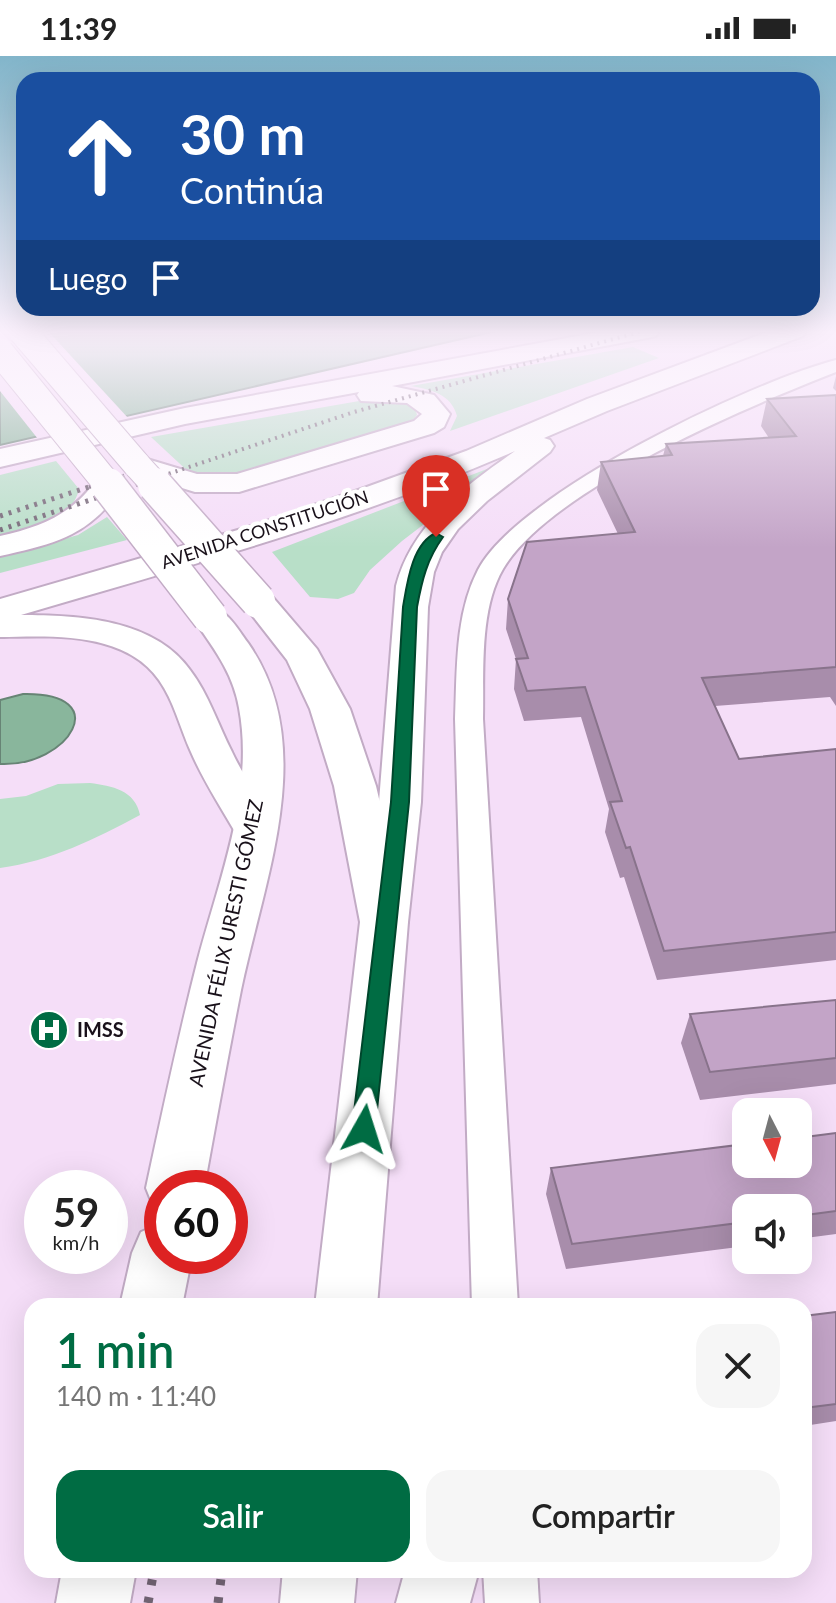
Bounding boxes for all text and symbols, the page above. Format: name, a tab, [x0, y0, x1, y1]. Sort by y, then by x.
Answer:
text: 11:39	[40, 10, 117, 46]
text: 30 m	[180, 100, 305, 167]
icon: ahead	[48, 104, 152, 208]
text: Continúa	[180, 168, 324, 212]
icon: arrive	[144, 256, 188, 300]
text: Luego	[48, 260, 128, 296]
pin	[402, 455, 470, 537]
icon: arrive	[414, 467, 458, 511]
street label: AVENIDA CONSTITUCIÓN	[158, 485, 371, 573]
street label: AVENIDA FÉLIX URESTI GÓMEZ	[183, 797, 267, 1089]
hospital icon: IMSS	[28, 1009, 70, 1051]
place label: IMSS	[77, 1017, 124, 1041]
position arrow	[322, 1087, 406, 1171]
north arrow	[732, 1098, 812, 1178]
map controls	[732, 1098, 812, 1274]
speed limit sign: 60	[144, 1170, 248, 1274]
text: 59	[53, 1188, 99, 1236]
button: sound	[732, 1194, 812, 1274]
text: km/h	[53, 1230, 99, 1254]
text: 1 min	[56, 1321, 174, 1378]
button: close	[696, 1324, 780, 1408]
text: 140 m · 11:40	[56, 1380, 216, 1412]
button: Salir	[56, 1470, 410, 1562]
button: Compartir	[426, 1470, 780, 1562]

